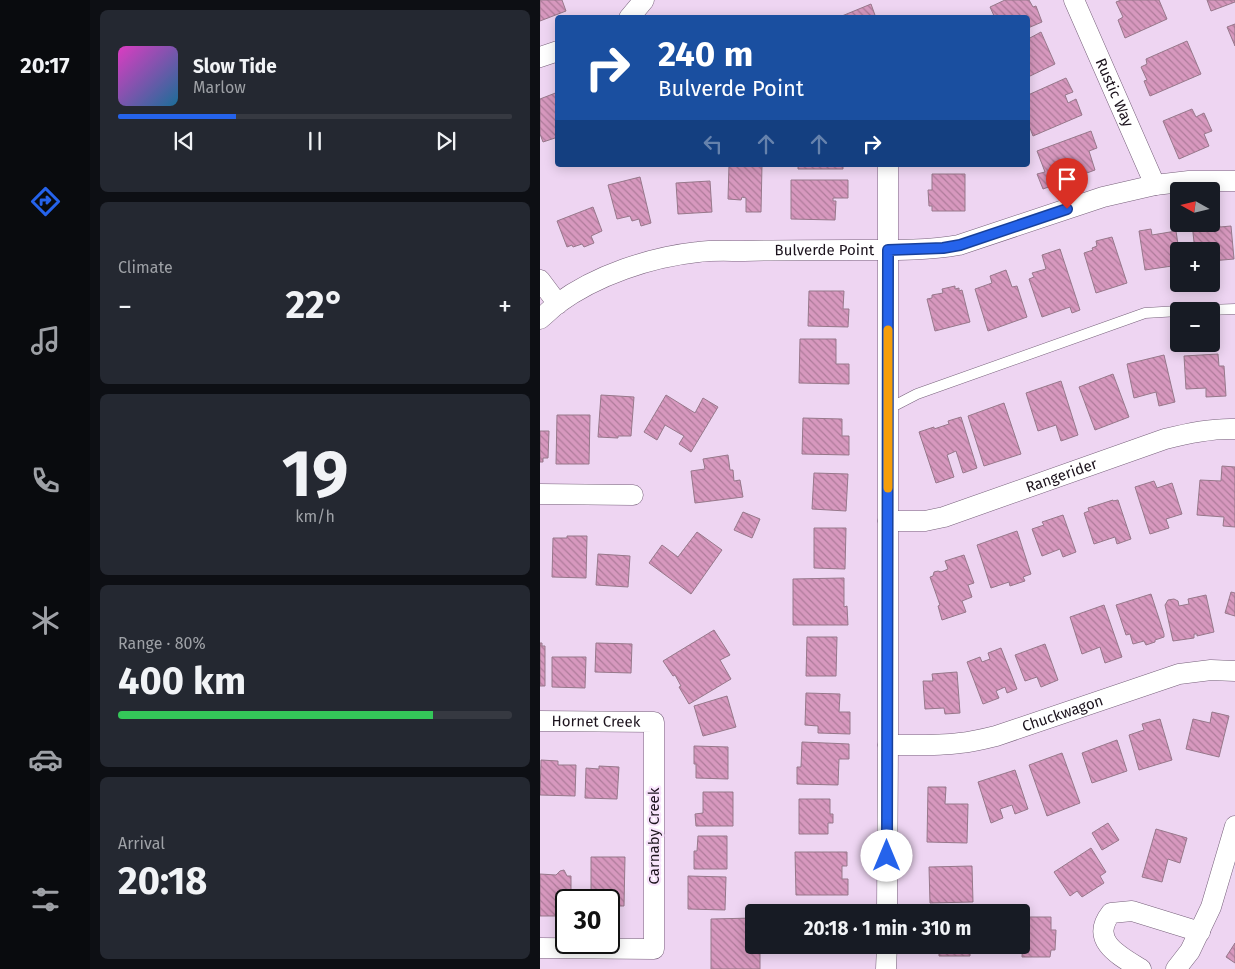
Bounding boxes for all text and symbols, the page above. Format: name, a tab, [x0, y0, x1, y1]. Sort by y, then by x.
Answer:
text: 240 m	[658, 33, 753, 75]
icon: right	[575, 35, 640, 100]
text: 20:17	[20, 52, 70, 79]
text: Slow Tide	[193, 55, 277, 78]
street label: Rustic Way	[1092, 56, 1138, 130]
text: Bulverde Point	[658, 75, 804, 102]
text: Marlow	[193, 78, 246, 97]
icon: previous	[170, 127, 198, 155]
icon: pause	[301, 127, 329, 155]
icon: next	[432, 127, 460, 155]
icon: left	[699, 130, 727, 158]
icon: ahead	[752, 130, 780, 158]
icon: ahead	[805, 130, 833, 158]
icon: right	[858, 130, 886, 158]
pin	[1046, 158, 1088, 209]
icon: arrive	[1053, 165, 1081, 193]
north arrow	[1170, 182, 1220, 232]
map controls	[1170, 182, 1220, 352]
icon: directions	[28, 184, 63, 219]
street label: Bulverde Point	[774, 241, 875, 259]
button: +	[1170, 242, 1220, 292]
text: Climate	[118, 258, 173, 277]
text: 22°	[285, 282, 345, 328]
text: −	[118, 290, 132, 323]
text: +	[498, 290, 512, 323]
button: −	[1170, 302, 1220, 352]
icon: music	[28, 323, 63, 358]
text: 19	[282, 435, 348, 513]
street label: Rangerider	[1023, 455, 1100, 496]
icon: phone	[28, 463, 63, 498]
text: km/h	[295, 507, 335, 526]
icon: climate	[28, 603, 63, 638]
text: Range · 80%	[118, 634, 206, 653]
text: 400 km	[118, 658, 246, 704]
street label: Chuckwagon	[1020, 691, 1105, 736]
street label: Hornet Creek	[552, 712, 641, 731]
icon: car	[28, 742, 63, 777]
street label: Carnaby Creek	[645, 787, 663, 884]
position arrow	[860, 829, 912, 881]
text: Arrival	[118, 834, 165, 853]
text: 20:18	[118, 858, 207, 904]
icon: filters	[28, 882, 63, 917]
speed limit sign: 30	[555, 889, 620, 954]
text: 20:18 · 1 min · 310 m	[804, 917, 971, 940]

